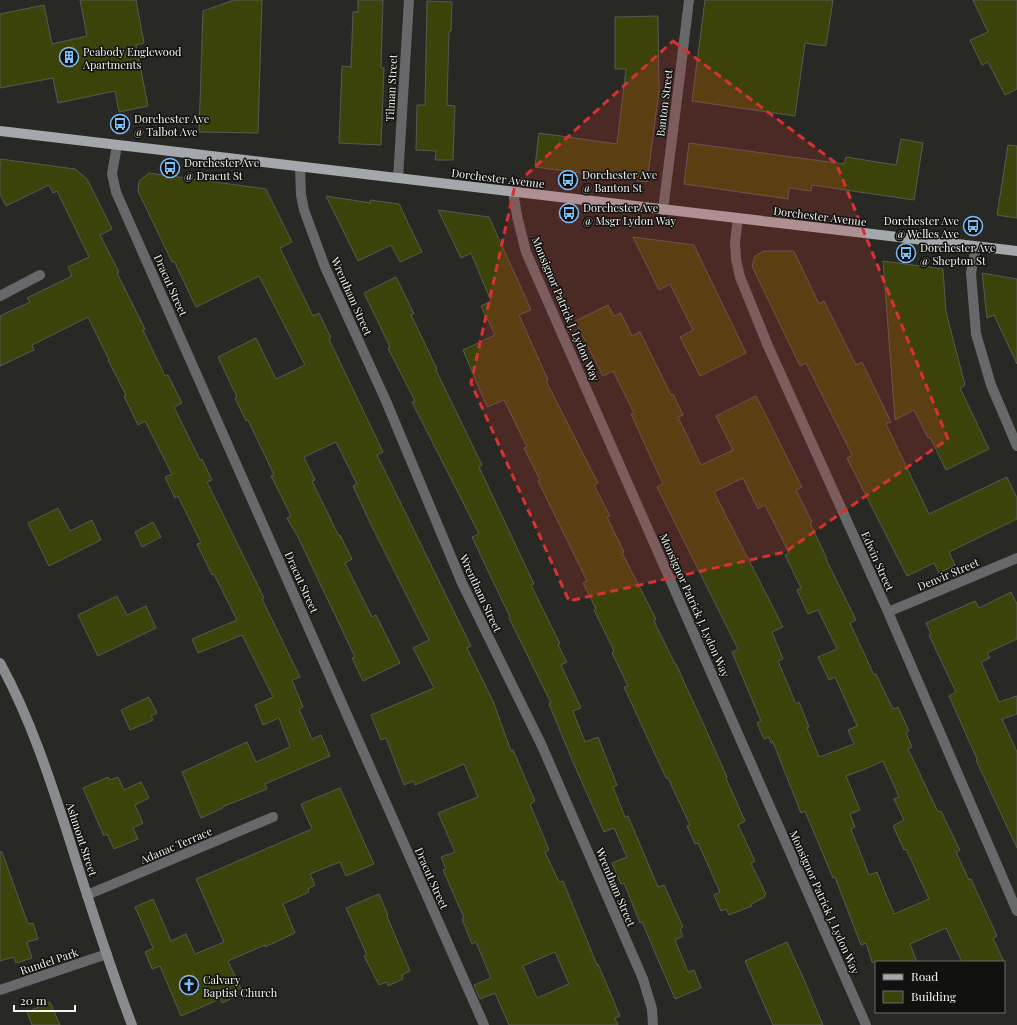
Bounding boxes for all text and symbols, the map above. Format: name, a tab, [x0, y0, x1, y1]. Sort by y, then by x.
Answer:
place label: Peabody Englewood Apartments	[82, 44, 182, 72]
building icon: Peabody Englewood Apartments	[58, 46, 80, 68]
street label: Tilman Street	[382, 54, 400, 122]
street label: Banton Street	[652, 68, 676, 137]
place label: Dorchester Ave @ Talbot Ave	[134, 111, 210, 139]
bus stop icon: Dorchester Ave @ Talbot Ave	[109, 113, 131, 135]
place label: Dorchester Ave @ Dracut St	[184, 155, 260, 183]
bus stop icon: Dorchester Ave @ Dracut St	[159, 157, 181, 179]
street label: Dorchester Avenue	[451, 165, 546, 191]
place label: Dorchester Ave @ Banton St	[582, 167, 658, 195]
bus stop icon: Dorchester Ave @ Banton St	[557, 169, 579, 191]
place label: Dorchester Ave @ Msgr Lydon Way	[583, 200, 676, 228]
bus stop icon: Dorchester Ave @ Msgr Lydon Way	[558, 202, 580, 224]
street label: Dorchester Avenue	[773, 203, 868, 229]
place label: Dorchester Ave @ Welles Ave	[884, 213, 959, 241]
bus stop icon: Dorchester Ave @ Welles Ave	[962, 215, 984, 237]
street label: Monsignor Patrick J. Lydon Way	[529, 234, 603, 384]
place label: Dorchester Ave @ Shepton St	[920, 240, 996, 268]
bus stop icon: Dorchester Ave @ Shepton St	[895, 242, 917, 264]
street label: Dracut Street	[151, 252, 191, 318]
street label: Wrentham Street	[328, 254, 376, 338]
street label: Edwin Street	[858, 529, 898, 593]
street label: Monsignor Patrick J. Lydon Way	[656, 531, 734, 680]
street label: Dracut Street	[282, 549, 322, 615]
street label: Wrentham Street	[456, 551, 506, 634]
street label: Denvir Street	[915, 554, 981, 594]
street label: Ashmont Street	[63, 799, 101, 878]
street label: Adanac Terrace	[137, 823, 215, 867]
street label: Monsignor Patrick J. Lydon Way	[786, 828, 864, 977]
street label: Wrentham Street	[592, 844, 639, 929]
street label: Dracut Street	[412, 845, 452, 911]
street label: Rundel Park	[18, 944, 80, 978]
legend	[875, 961, 1005, 1013]
text: Road	[911, 968, 938, 984]
place label: Calvary Baptist Church	[203, 972, 278, 1000]
church icon: Calvary Baptist Church	[178, 974, 200, 996]
scale bar	[14, 987, 75, 1013]
text: Building	[911, 988, 957, 1004]
text: 20 m	[20, 992, 47, 1008]

